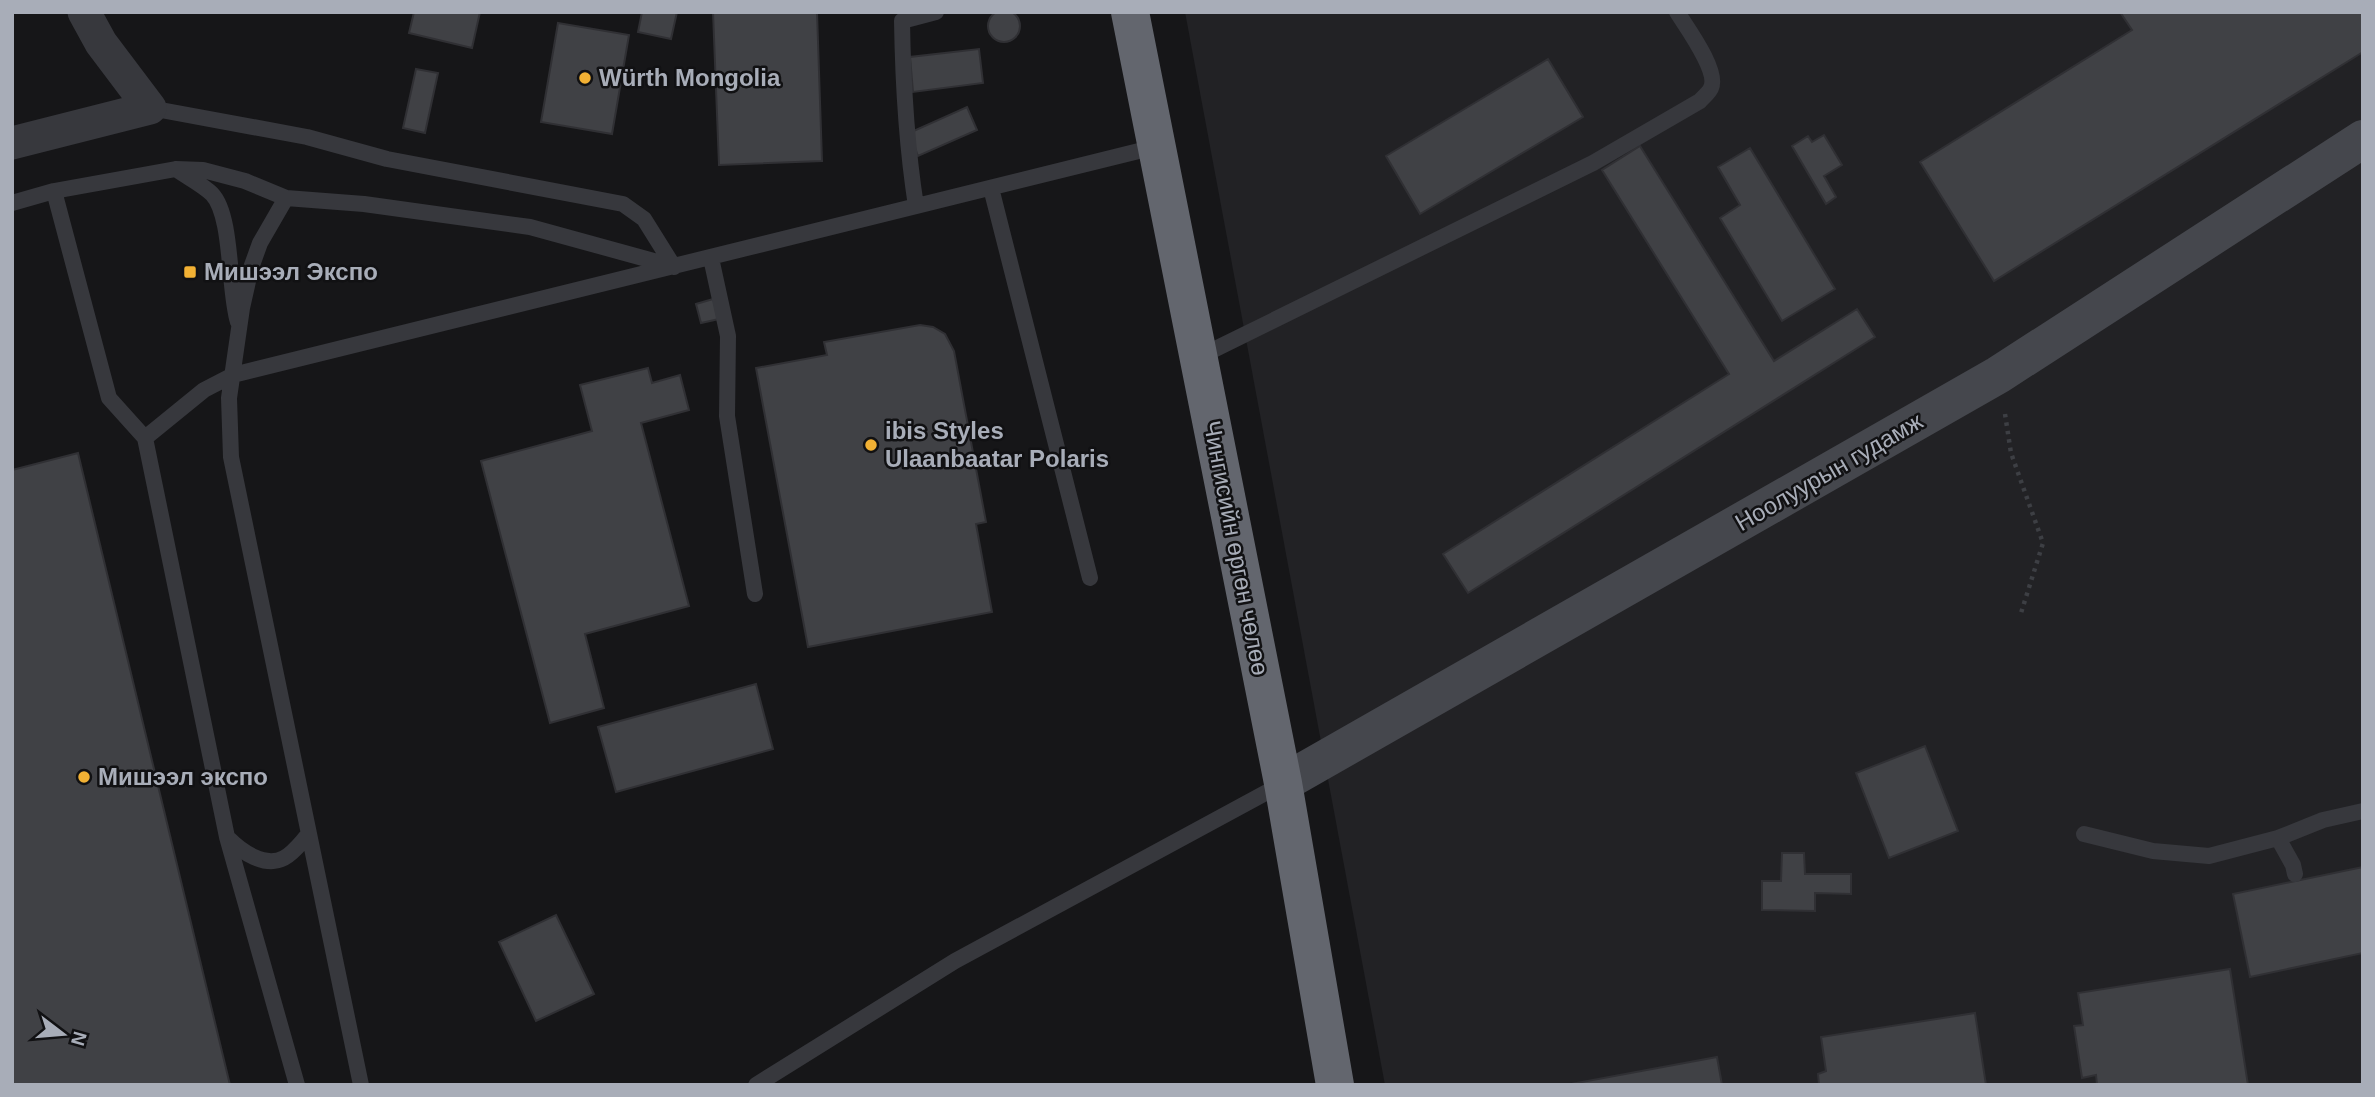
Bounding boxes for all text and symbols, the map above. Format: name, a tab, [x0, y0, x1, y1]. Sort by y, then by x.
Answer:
place label: Würth Mongolia	[599, 64, 781, 91]
marker: Würth Mongolia	[577, 70, 593, 86]
place label: Мишээл Экспо	[204, 258, 378, 285]
marker: Мишээл Экспо	[182, 264, 198, 280]
street label: Ноолуурын гудамж	[1730, 407, 1927, 536]
place label: ibis Styles Ulaanbaatar Polaris	[885, 417, 1109, 472]
street label: Чингисийн өргөн чөлөө	[1199, 418, 1274, 678]
marker: ibis Styles Ulaanbaatar Polaris	[863, 437, 879, 453]
place label: Мишээл экспо	[98, 763, 268, 790]
marker: Мишээл экспо	[76, 769, 92, 785]
north arrow	[28, 999, 98, 1069]
text: N	[67, 1029, 91, 1048]

